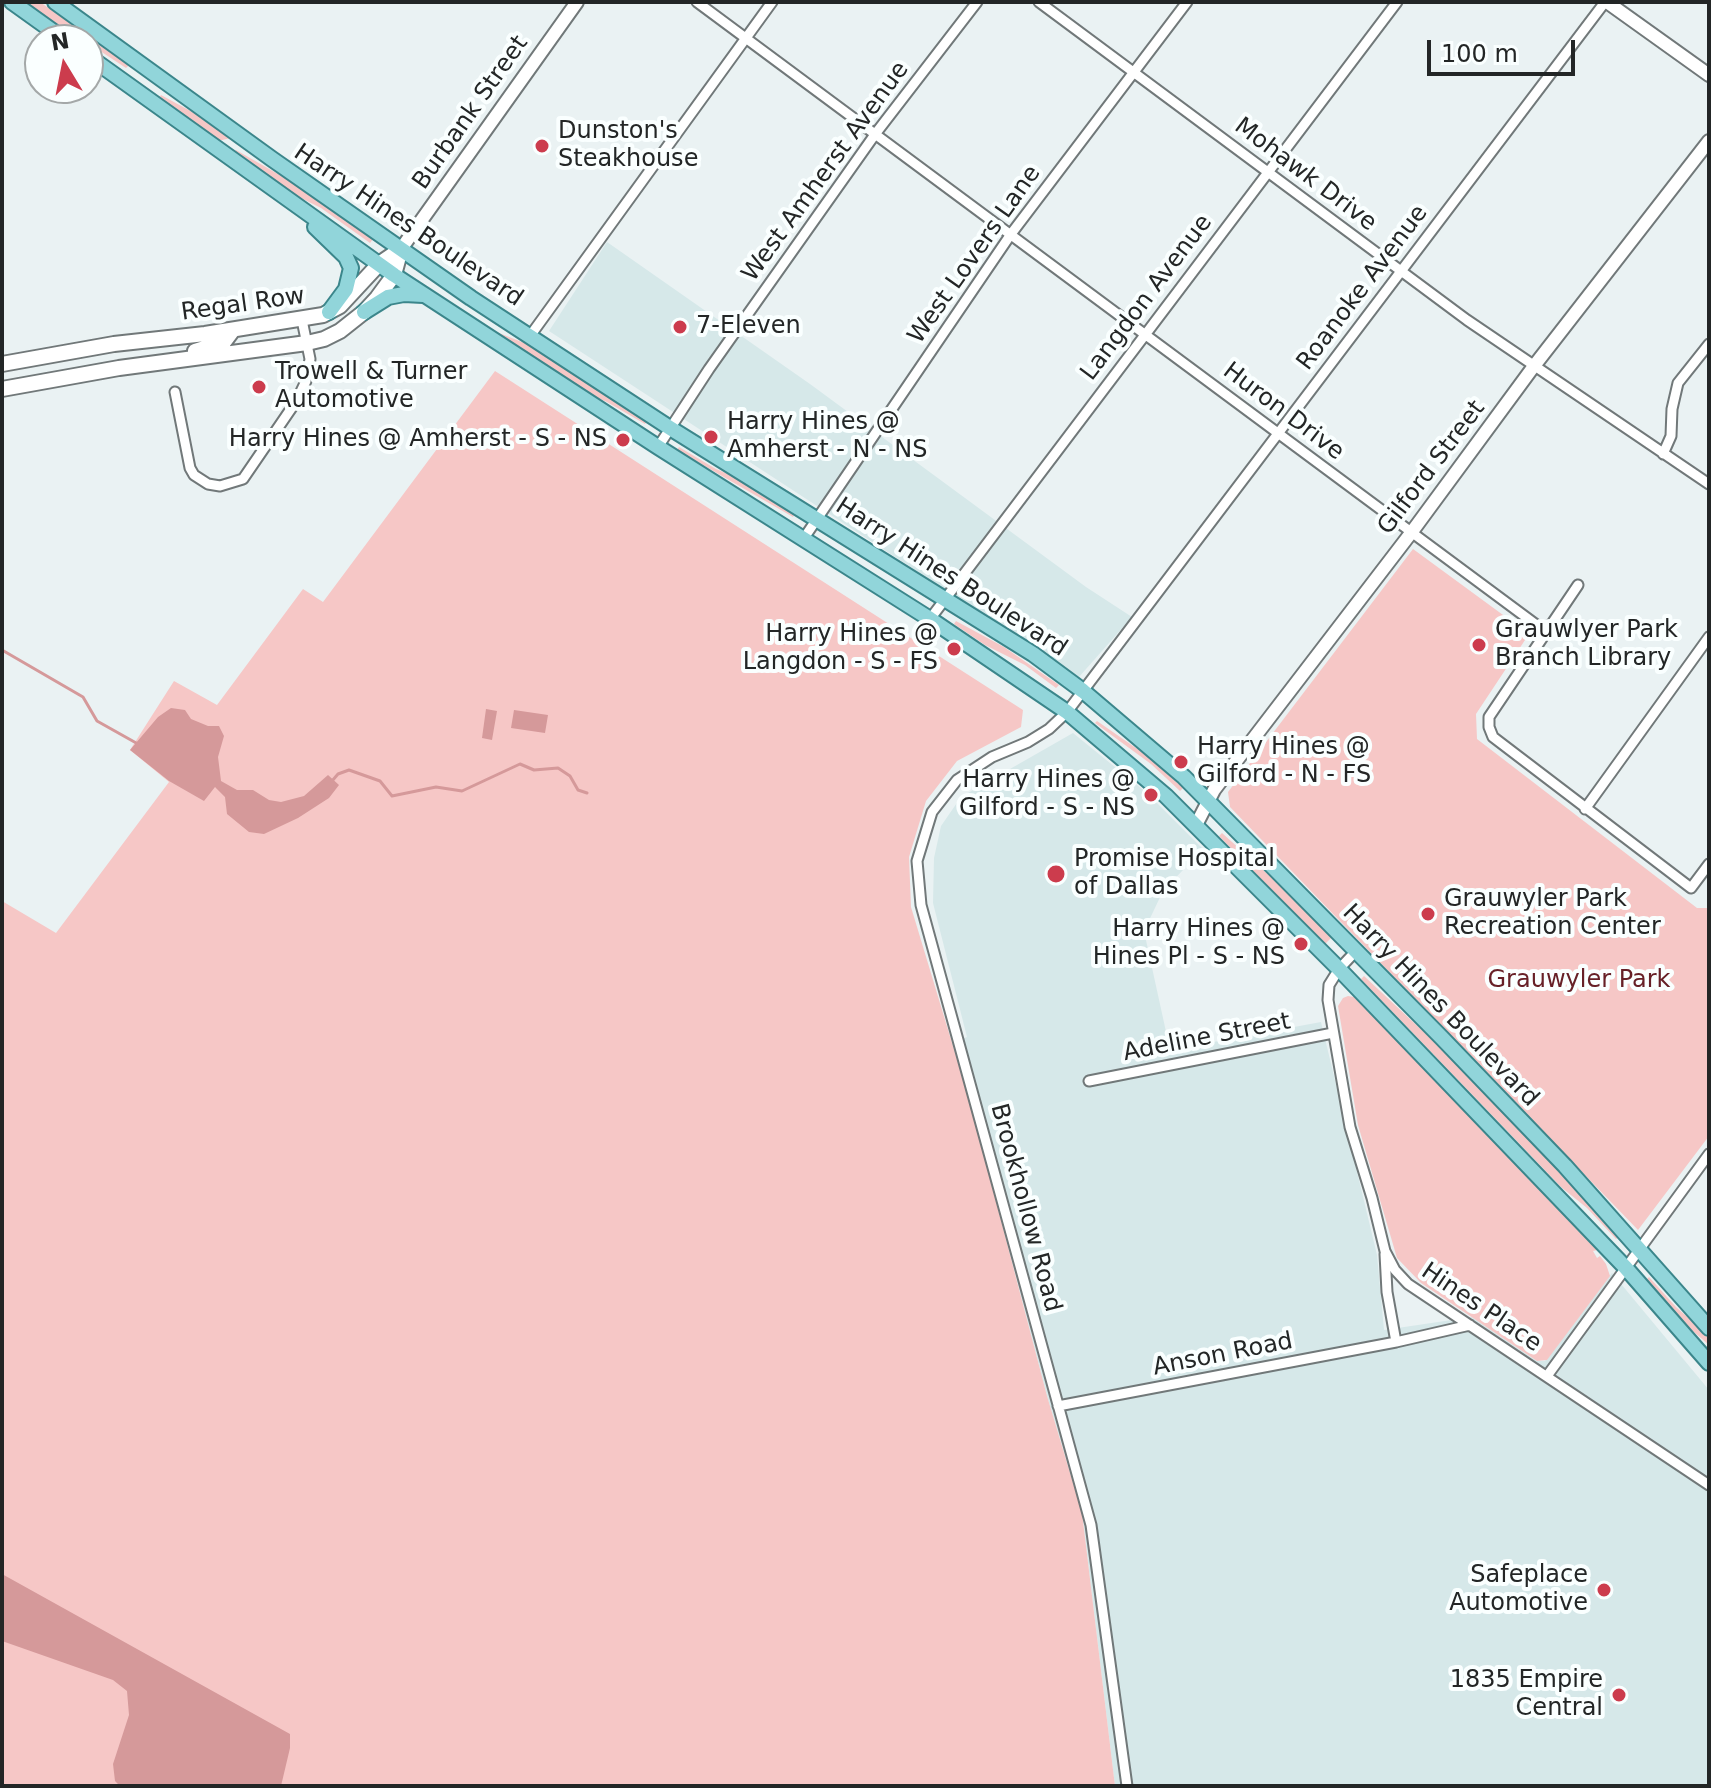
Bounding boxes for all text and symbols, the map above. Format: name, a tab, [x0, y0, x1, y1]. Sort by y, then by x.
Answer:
north arrow	[24, 24, 104, 104]
scale bar	[1431, 24, 1579, 74]
text: N	[49, 28, 71, 56]
street label: Burbank Street	[407, 31, 535, 195]
text: 100 m	[1441, 40, 1518, 68]
street label: West Amherst Avenue	[736, 56, 916, 288]
street label: Mohawk Drive	[1228, 112, 1382, 238]
place label: Dunston's Steakhouse	[558, 118, 698, 174]
marker: Dunston's Steakhouse	[533, 137, 551, 155]
street label: Harry Hines Boulevard	[288, 139, 528, 313]
street label: West Lovers Lane	[903, 160, 1047, 350]
street label: Roanoke Avenue	[1291, 200, 1435, 376]
street label: Langdon Avenue	[1075, 209, 1219, 387]
street label: Regal Row	[179, 282, 307, 328]
place label: 7-Eleven	[696, 313, 801, 341]
marker: 7-Eleven	[671, 318, 689, 336]
street label: Huron Drive	[1217, 357, 1349, 467]
place label: Trowell & Turner Automotive	[275, 359, 467, 415]
marker: Trowell & Turner Automotive	[250, 378, 268, 396]
street label: Gilford Street	[1372, 395, 1492, 541]
place label: Harry Hines @ Amherst - N - NS	[727, 409, 928, 465]
place label: Harry Hines @ Amherst - S - NS	[229, 426, 607, 454]
marker: Harry Hines @ Amherst - N - NS	[702, 428, 720, 446]
marker: Harry Hines @ Amherst - S - NS	[614, 431, 632, 449]
street label: Harry Hines Boulevard	[830, 492, 1072, 664]
place label: Grauwlyer Park Branch Library	[1495, 617, 1678, 673]
place label: Harry Hines @ Langdon - S - FS	[743, 621, 938, 677]
marker: Grauwlyer Park Branch Library	[1470, 636, 1488, 654]
marker: Harry Hines @ Langdon - S - FS	[945, 640, 963, 658]
place label: Harry Hines @ Gilford - N - FS	[1197, 734, 1371, 790]
marker: Harry Hines @ Gilford - N - FS	[1172, 753, 1190, 771]
place label: Harry Hines @ Gilford - S - NS	[959, 767, 1135, 823]
marker: Harry Hines @ Gilford - S - NS	[1142, 786, 1160, 804]
place label: Promise Hospital of Dallas	[1074, 846, 1275, 902]
marker: Promise Hospital of Dallas	[1045, 863, 1067, 885]
place label: Grauwyler Park Recreation Center	[1444, 886, 1661, 942]
street label: Harry Hines Boulevard	[1336, 899, 1544, 1113]
marker: Grauwyler Park Recreation Center	[1419, 905, 1437, 923]
place label: Harry Hines @ Hines Pl - S - NS	[1093, 916, 1285, 972]
marker: Harry Hines @ Hines Pl - S - NS	[1292, 935, 1310, 953]
park label: Grauwyler Park	[1487, 967, 1671, 995]
street label: Adeline Street	[1121, 1008, 1293, 1068]
street label: Brookhollow Road	[983, 1101, 1067, 1315]
street label: Hines Place	[1415, 1257, 1547, 1359]
street label: Anson Road	[1151, 1327, 1295, 1383]
place label: Safeplace Automotive	[1449, 1562, 1588, 1618]
marker: Safeplace Automotive	[1595, 1581, 1613, 1599]
place label: 1835 Empire Central	[1450, 1667, 1603, 1723]
marker: 1835 Empire Central	[1610, 1686, 1628, 1704]

